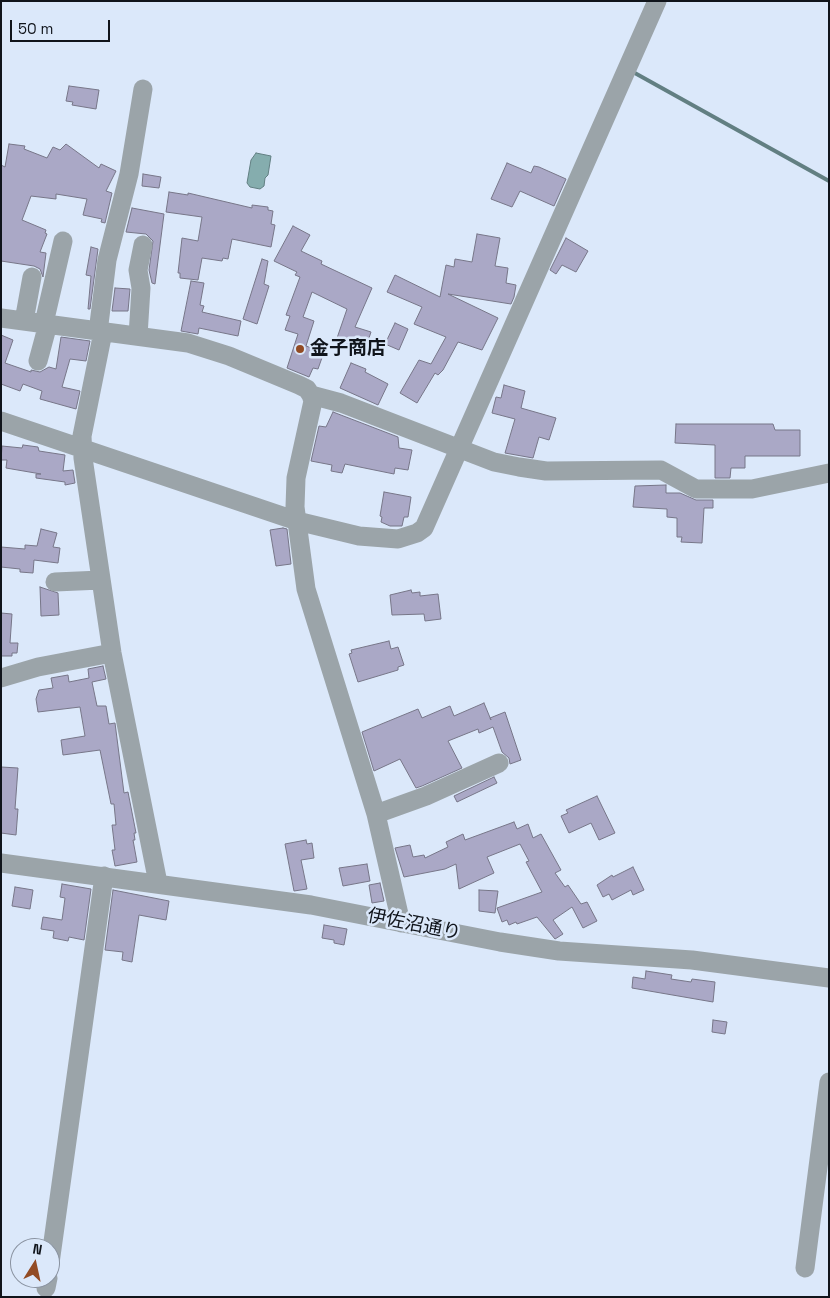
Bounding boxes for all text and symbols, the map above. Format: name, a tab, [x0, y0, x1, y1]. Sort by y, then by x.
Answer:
scale bar	[12, 10, 112, 42]
text: 50 m	[18, 19, 53, 38]
place label: 金子商店	[310, 338, 386, 360]
marker: 金子商店	[294, 343, 306, 355]
street label: 伊佐沼通り	[365, 905, 463, 945]
north arrow	[10, 1238, 60, 1288]
text: N	[31, 1240, 44, 1259]

